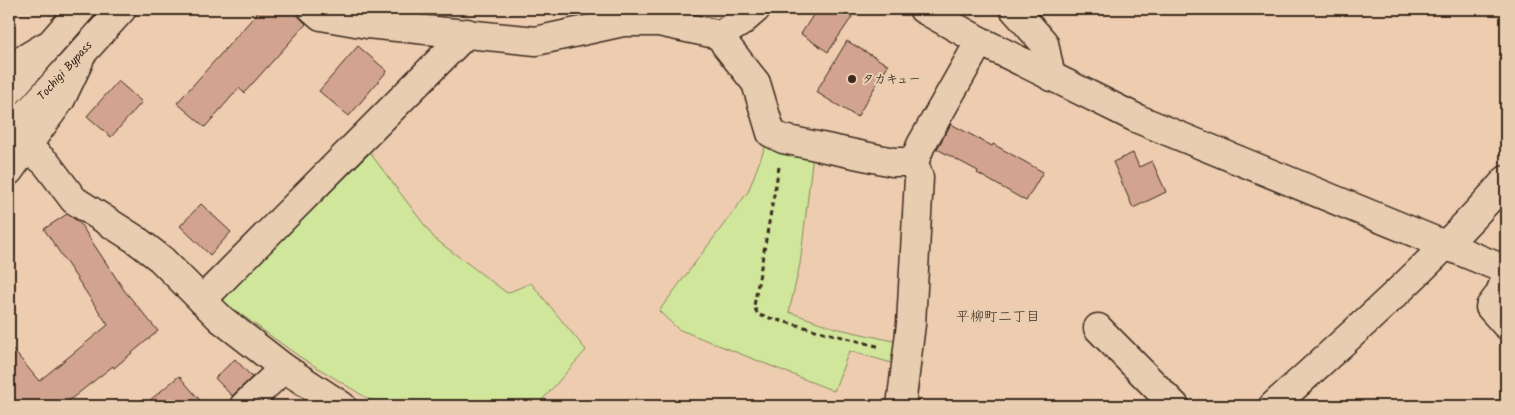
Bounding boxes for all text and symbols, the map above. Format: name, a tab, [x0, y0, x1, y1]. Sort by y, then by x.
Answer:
street label: Tochigi Bypass	[33, 37, 97, 105]
place label: タカキュー	[862, 70, 921, 89]
marker: タカキュー	[846, 73, 858, 85]
district label: 平柳町二丁目	[956, 306, 1040, 328]

